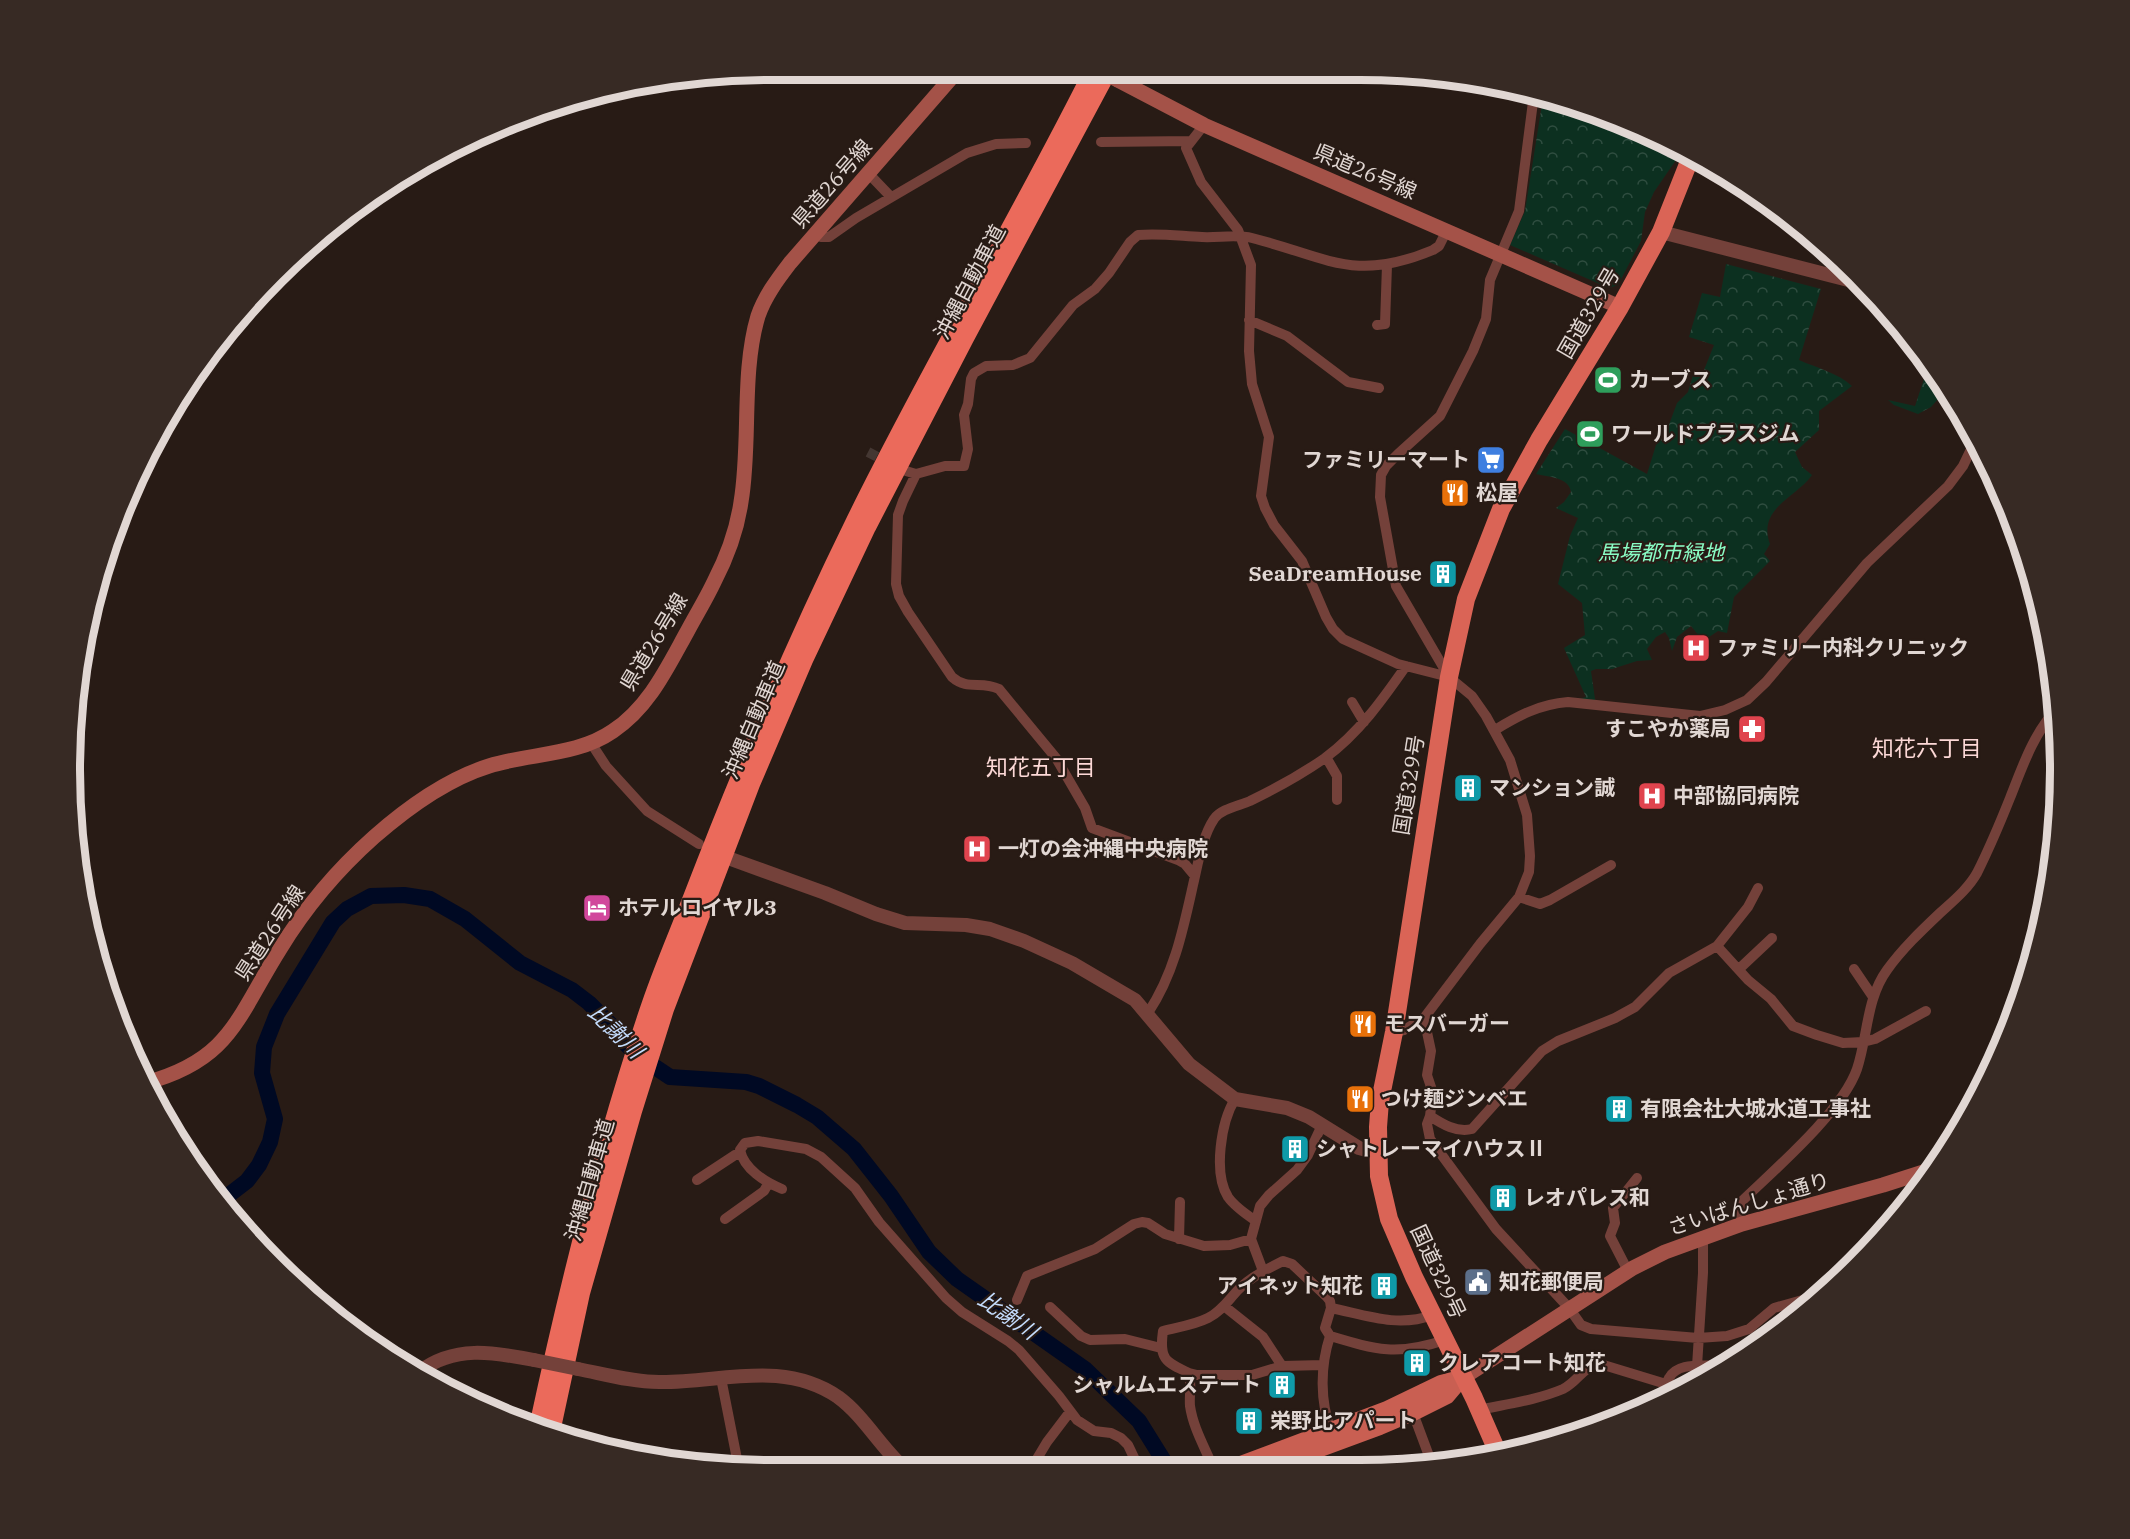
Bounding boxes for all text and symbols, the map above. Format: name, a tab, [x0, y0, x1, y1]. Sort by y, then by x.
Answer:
street label: 県道26号線	[785, 133, 878, 234]
street label: 県道26号線	[1310, 137, 1421, 205]
street label: 沖縄自動車道	[927, 219, 1011, 344]
street label: 国道329号	[1551, 262, 1625, 363]
sports icon: カーブス	[1592, 364, 1624, 396]
place label: カーブス	[1629, 365, 1712, 393]
sports icon: ワールドプラスジム	[1574, 418, 1606, 450]
place label: ワールドプラスジム	[1611, 419, 1800, 447]
supermarket icon: ファミリーマート	[1475, 444, 1507, 476]
place label: ファミリーマート	[1302, 445, 1470, 473]
restaurant icon: 松屋	[1439, 477, 1471, 509]
place label: 松屋	[1476, 478, 1518, 506]
park label: 馬場都市緑地	[1598, 538, 1726, 566]
building icon: SeaDreamHouse	[1427, 558, 1459, 590]
place label: SeaDreamHouse	[1249, 559, 1422, 587]
street label: 県道26号線	[613, 587, 693, 695]
hospital icon: ファミリー内科クリニック	[1680, 632, 1712, 664]
place label: ファミリー内科クリニック	[1717, 633, 1969, 661]
street label: 沖縄自動車道	[716, 656, 791, 783]
pharmacy icon: すこやか薬局	[1736, 713, 1768, 745]
place label: すこやか薬局	[1605, 714, 1731, 742]
street label: 国道329号	[1386, 733, 1430, 837]
district label: 知花六丁目	[1872, 733, 1982, 762]
district label: 知花五丁目	[986, 752, 1096, 781]
building icon: マンション誠	[1452, 772, 1484, 804]
place label: マンション誠	[1489, 773, 1615, 801]
hospital icon: 中部協同病院	[1636, 780, 1668, 812]
place label: 中部協同病院	[1673, 781, 1799, 809]
hospital icon: 一灯の会沖縄中央病院	[961, 833, 993, 865]
place label: 一灯の会沖縄中央病院	[998, 834, 1208, 862]
street label: 県道26号線	[228, 879, 311, 986]
hotel icon: ホテルロイヤル3	[581, 892, 613, 924]
place label: ホテルロイヤル3	[618, 893, 777, 921]
water label: 比謝川	[583, 997, 652, 1065]
restaurant icon: モスバーガー	[1347, 1008, 1379, 1040]
place label: モスバーガー	[1384, 1009, 1510, 1037]
restaurant icon: つけ麺ジンベエ	[1344, 1083, 1376, 1115]
place label: つけ麺ジンベエ	[1381, 1084, 1528, 1112]
building icon: 有限会社大城水道工事社	[1603, 1093, 1635, 1125]
place label: 有限会社大城水道工事社	[1640, 1094, 1871, 1122]
street label: 沖縄自動車道	[558, 1115, 620, 1244]
building icon: シャトレーマイハウスⅡ	[1279, 1133, 1311, 1165]
place label: シャトレーマイハウスⅡ	[1316, 1134, 1547, 1162]
street label: さいばんしょ通り	[1664, 1165, 1833, 1241]
building icon: レオパレス和	[1487, 1182, 1519, 1214]
place label: レオパレス和	[1524, 1183, 1650, 1211]
street label: 国道329号	[1405, 1220, 1473, 1323]
public building icon: 知花郵便局	[1462, 1266, 1494, 1298]
place label: 知花郵便局	[1499, 1267, 1604, 1295]
building icon: アイネット知花	[1368, 1270, 1400, 1302]
place label: アイネット知花	[1217, 1271, 1363, 1299]
water label: 比謝川	[973, 1284, 1045, 1347]
building icon: クレアコート知花	[1401, 1347, 1433, 1379]
place label: クレアコート知花	[1438, 1348, 1606, 1376]
building icon: シャルムエステート	[1266, 1369, 1298, 1401]
place label: シャルムエステート	[1072, 1370, 1261, 1398]
building icon: 栄野比アパート	[1233, 1405, 1265, 1437]
place label: 栄野比アパート	[1270, 1406, 1417, 1434]

